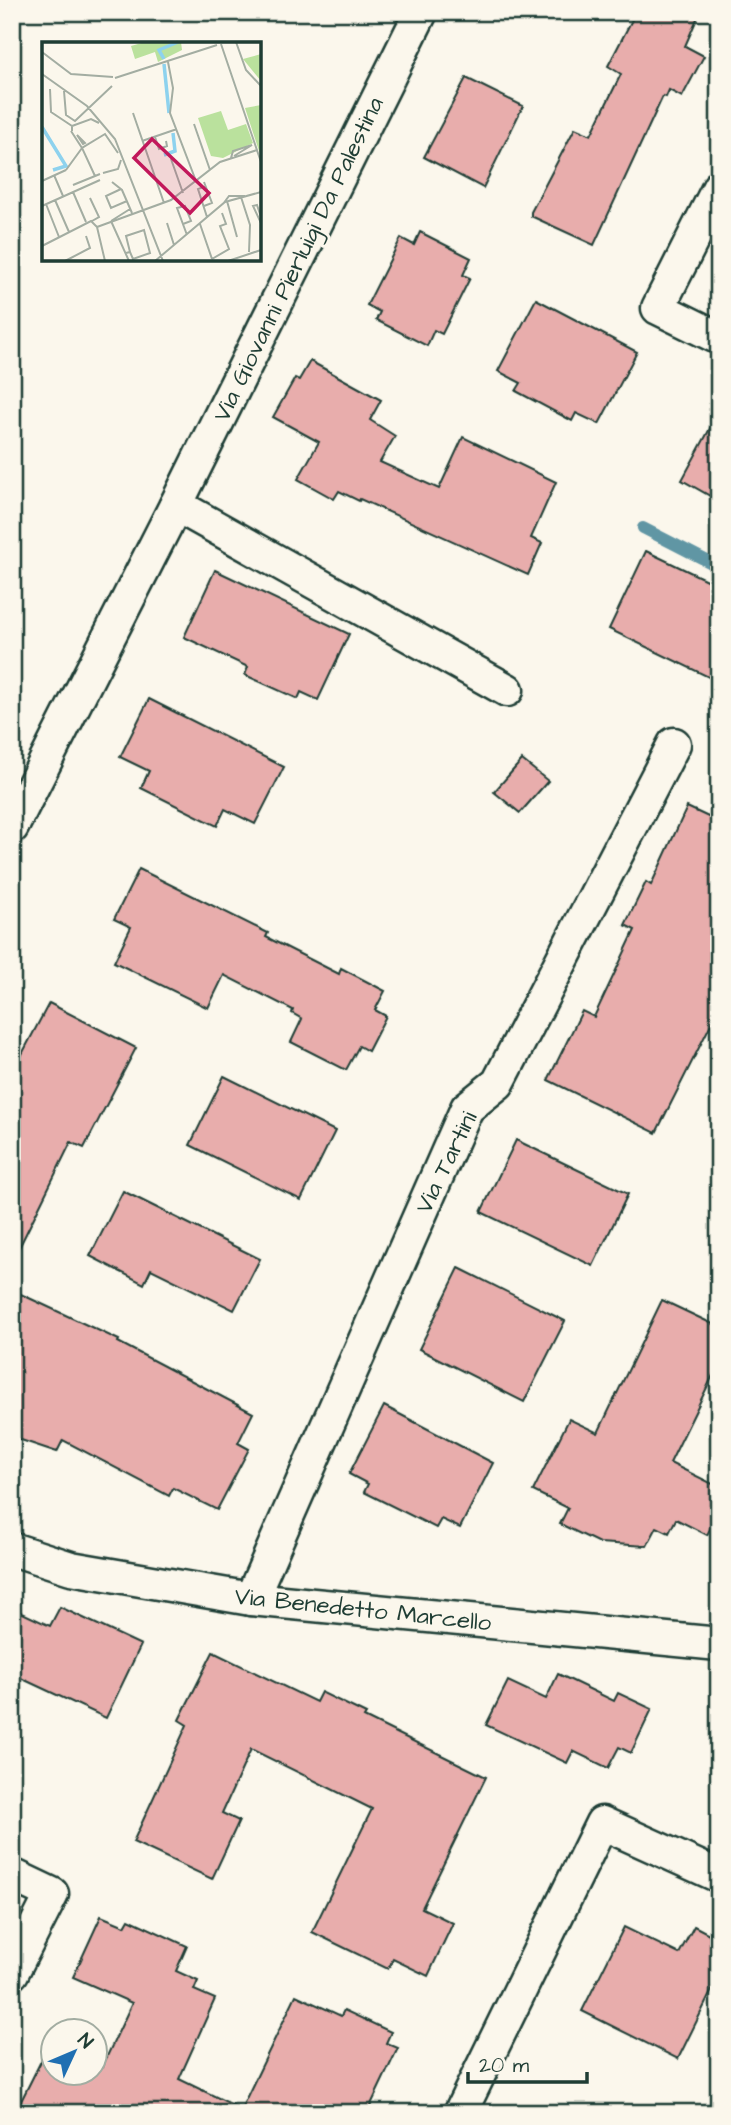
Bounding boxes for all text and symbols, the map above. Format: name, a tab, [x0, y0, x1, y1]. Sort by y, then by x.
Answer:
inset map	[42, 42, 261, 261]
street label: Via Giovanni Pierluigi Da Palestina	[205, 91, 393, 428]
street label: Via Tartini	[408, 1105, 486, 1219]
street label: Via Benedetto Marcello	[233, 1580, 493, 1640]
north arrow	[38, 2016, 108, 2086]
text: N	[71, 2028, 99, 2055]
scale bar	[468, 2041, 588, 2085]
text: 20 m	[479, 2051, 530, 2080]

